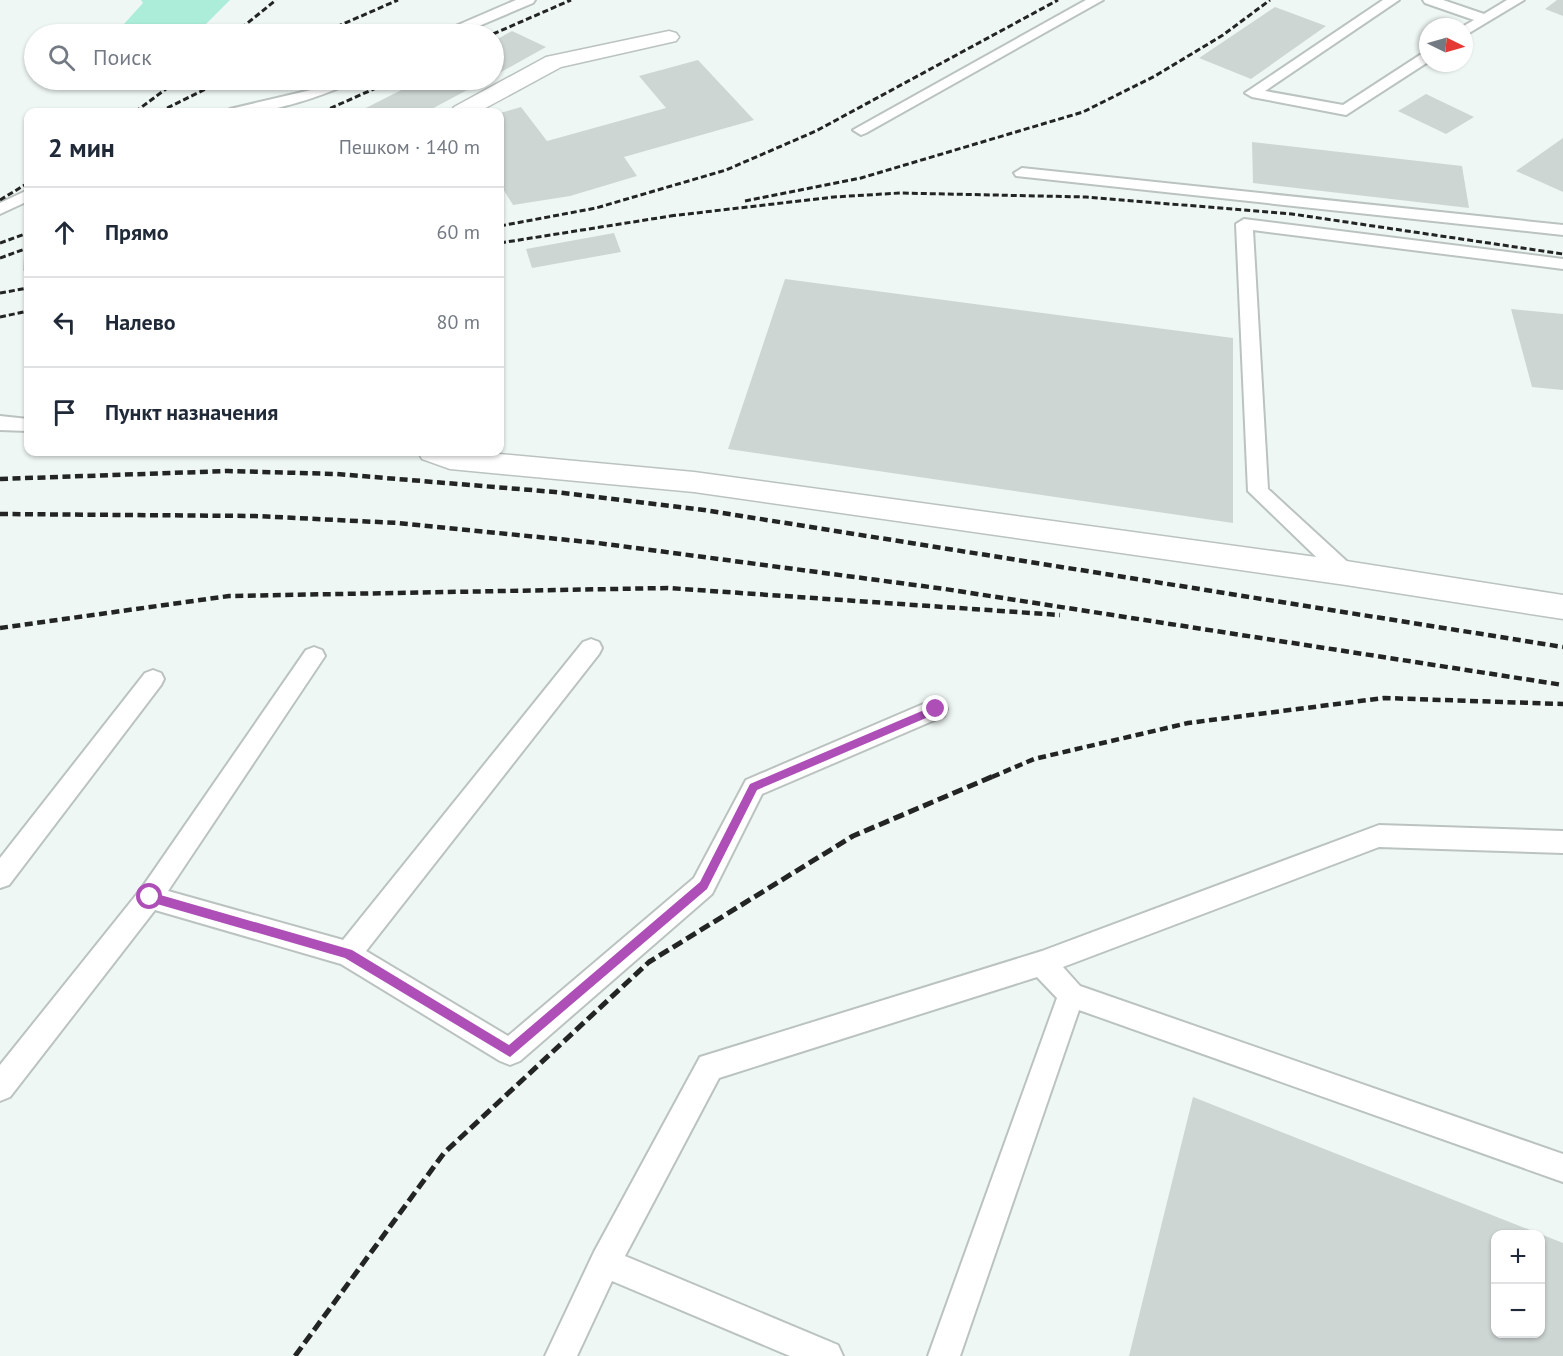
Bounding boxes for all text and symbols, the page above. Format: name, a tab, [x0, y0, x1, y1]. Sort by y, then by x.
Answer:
north arrow	[1419, 18, 1473, 72]
search box	[24, 24, 504, 90]
icon: search	[45, 41, 78, 74]
text: Поиск	[93, 43, 152, 71]
text: 2 мин	[48, 131, 115, 164]
text: Пешком · 140 m	[339, 134, 480, 160]
icon: ahead	[48, 216, 81, 249]
text: Прямо	[105, 218, 168, 246]
text: 60 m	[437, 219, 480, 245]
icon: left	[48, 306, 81, 339]
text: Налево	[105, 308, 176, 336]
text: 80 m	[437, 309, 480, 335]
icon: arrive	[48, 396, 81, 429]
text: Пункт назначения	[105, 398, 278, 426]
route end	[922, 695, 948, 721]
route start	[136, 883, 162, 909]
map controls	[1491, 1230, 1545, 1338]
button: +	[1491, 1230, 1545, 1284]
button: −	[1491, 1284, 1545, 1338]

